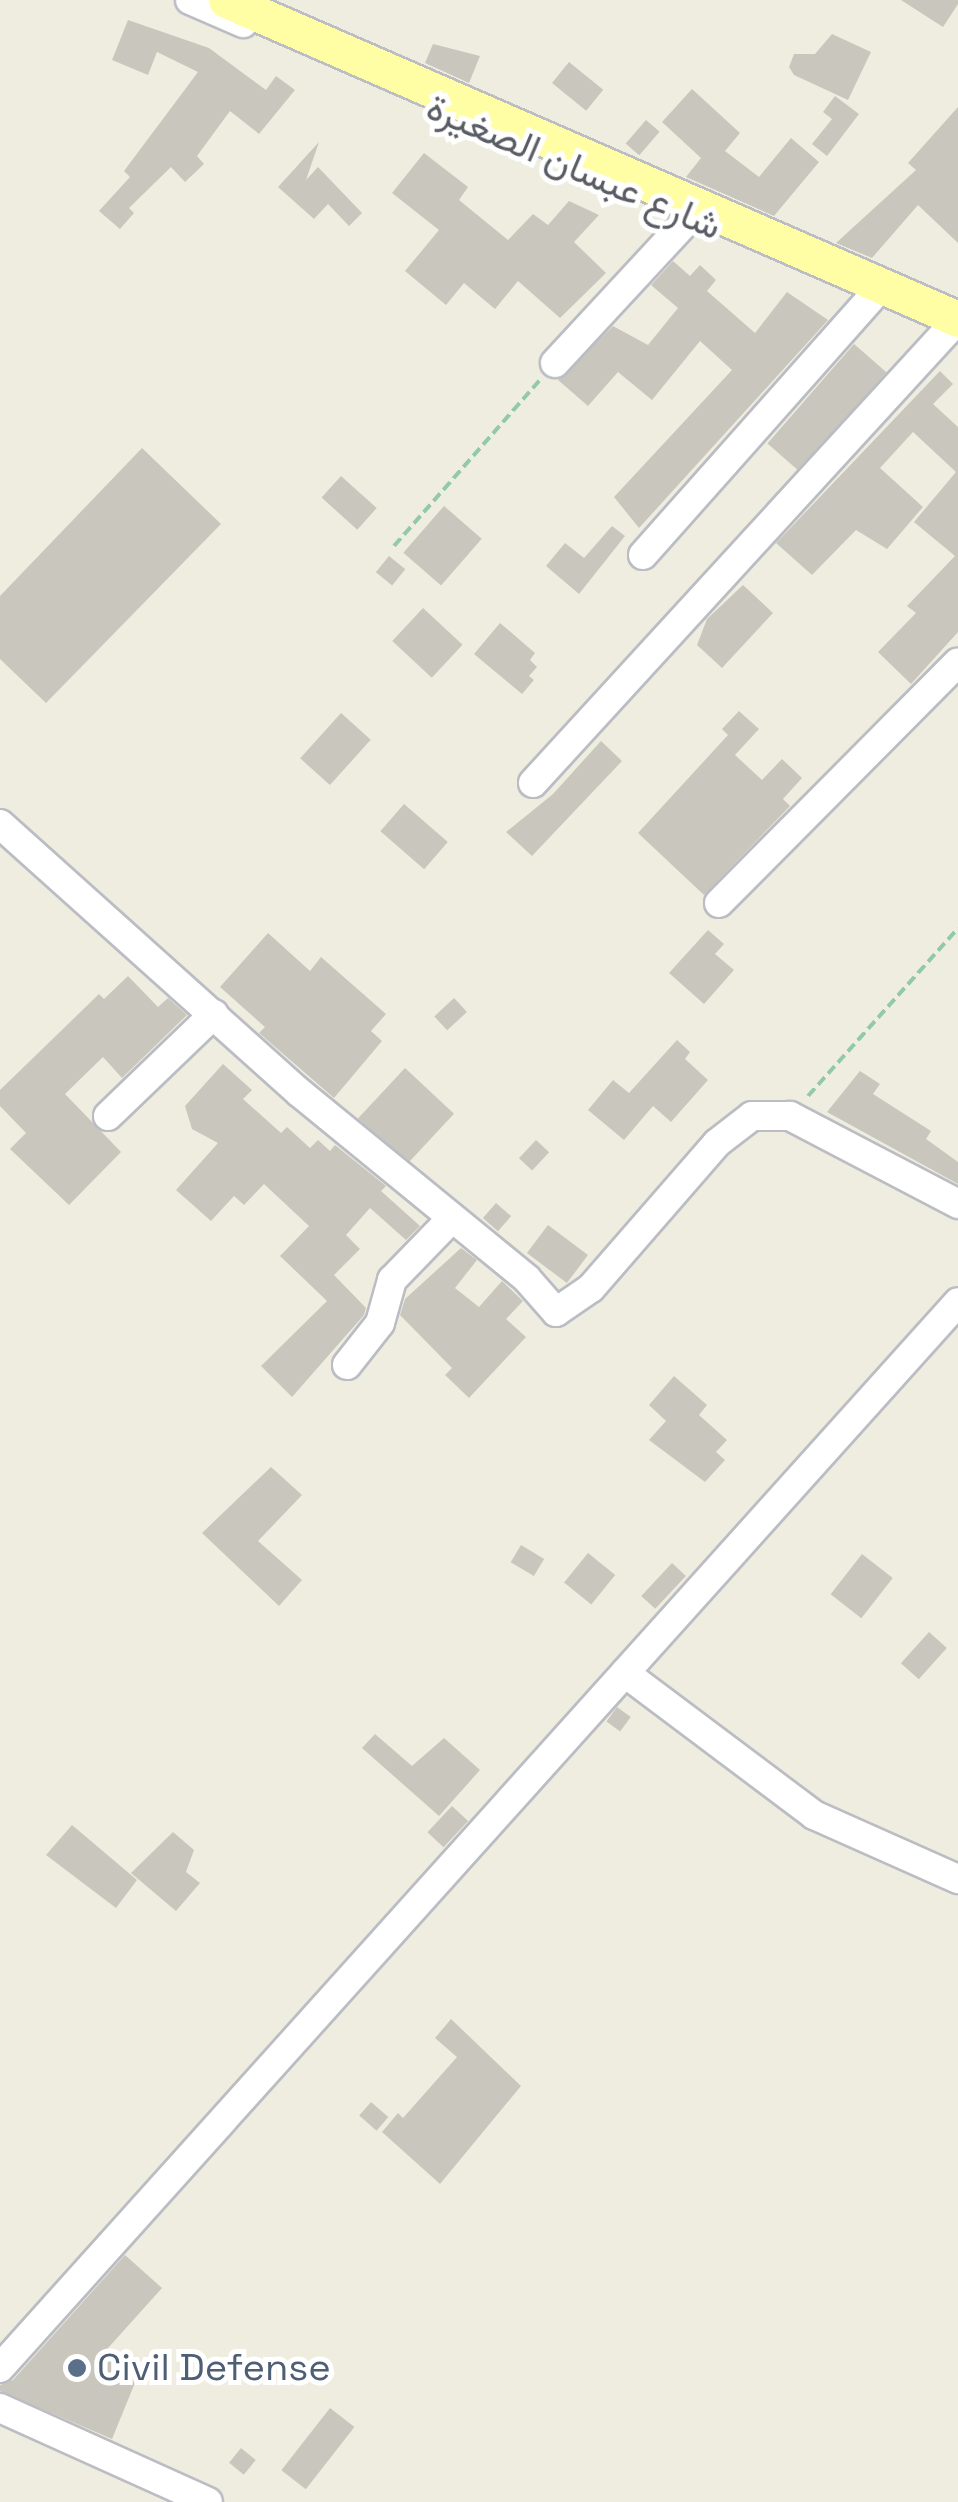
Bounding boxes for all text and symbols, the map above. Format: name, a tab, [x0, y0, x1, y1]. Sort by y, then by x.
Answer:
street label: شارع عبسان الصغيرة	[420, 84, 728, 250]
place label: Civil Defense	[97, 2345, 331, 2391]
marker: Civil Defense	[66, 2357, 88, 2379]

